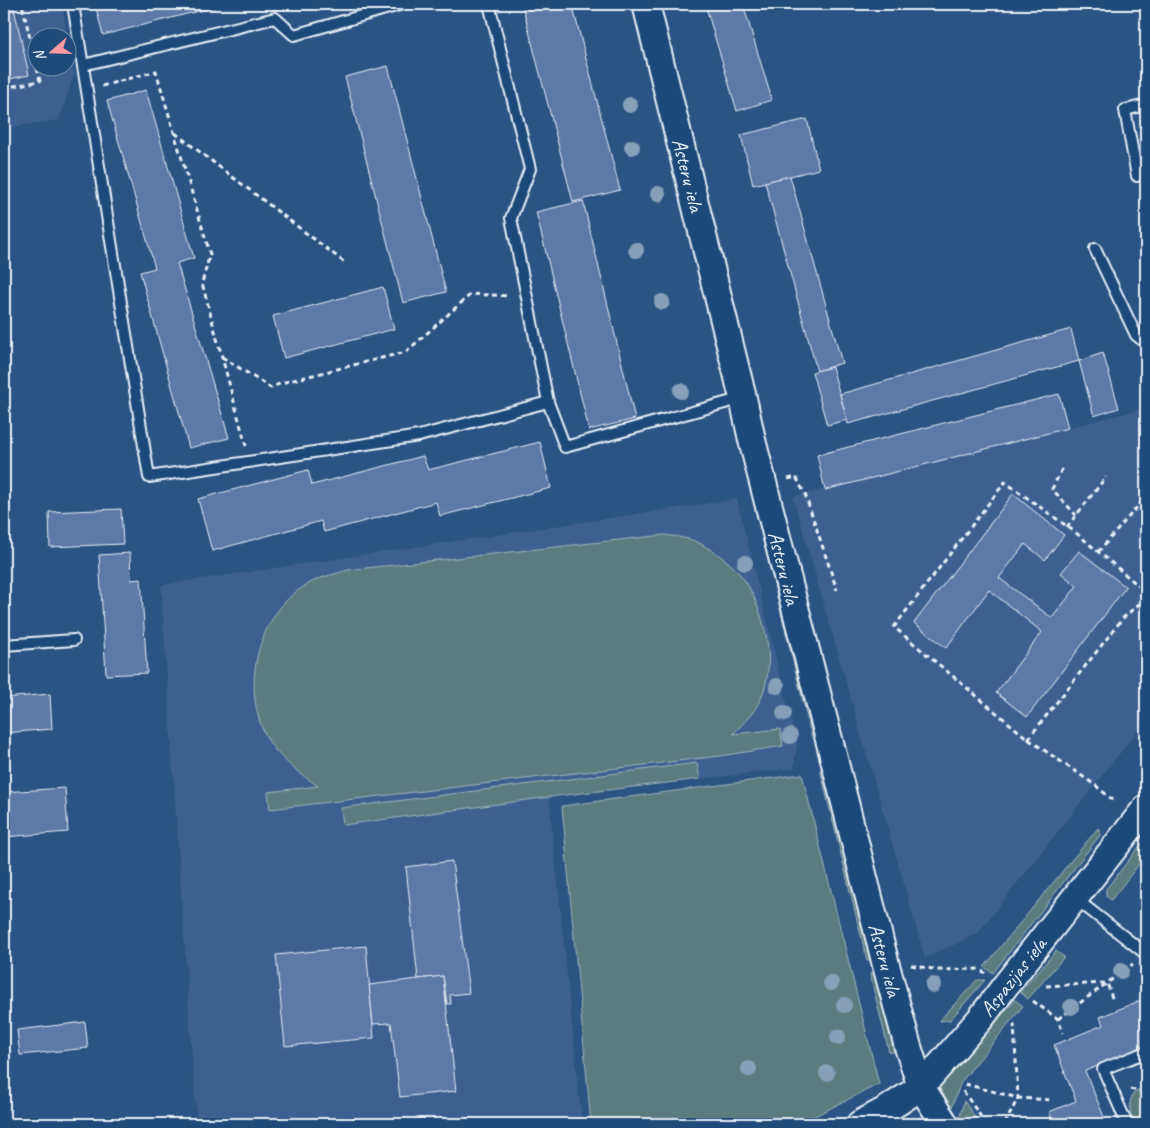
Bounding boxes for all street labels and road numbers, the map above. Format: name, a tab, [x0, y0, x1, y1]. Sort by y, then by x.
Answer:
street label: Asteru iela	[666, 136, 710, 216]
street label: Asteru iela	[762, 529, 806, 609]
street label: Asteru iela	[863, 921, 908, 1001]
street label: Aspazijas iela	[974, 930, 1053, 1022]

